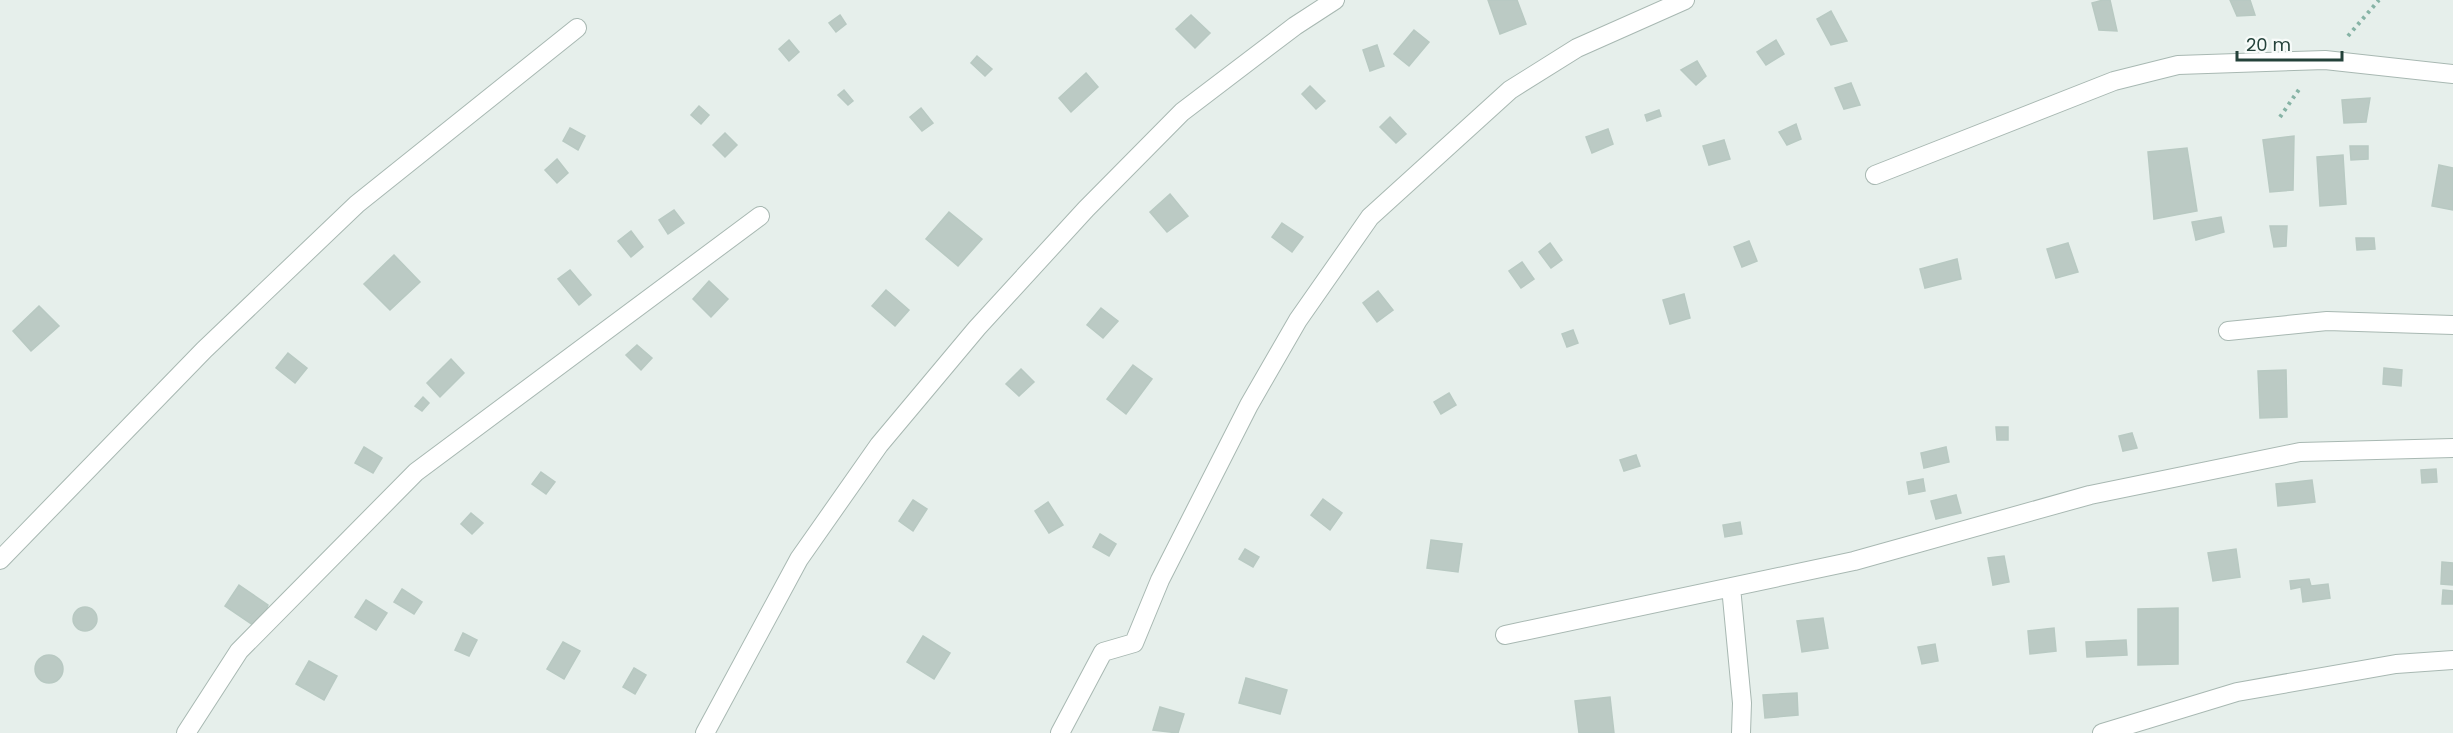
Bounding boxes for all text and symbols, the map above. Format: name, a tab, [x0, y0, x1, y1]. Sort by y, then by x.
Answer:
scale bar	[2237, 24, 2342, 62]
text: 20 m	[2246, 32, 2291, 57]

